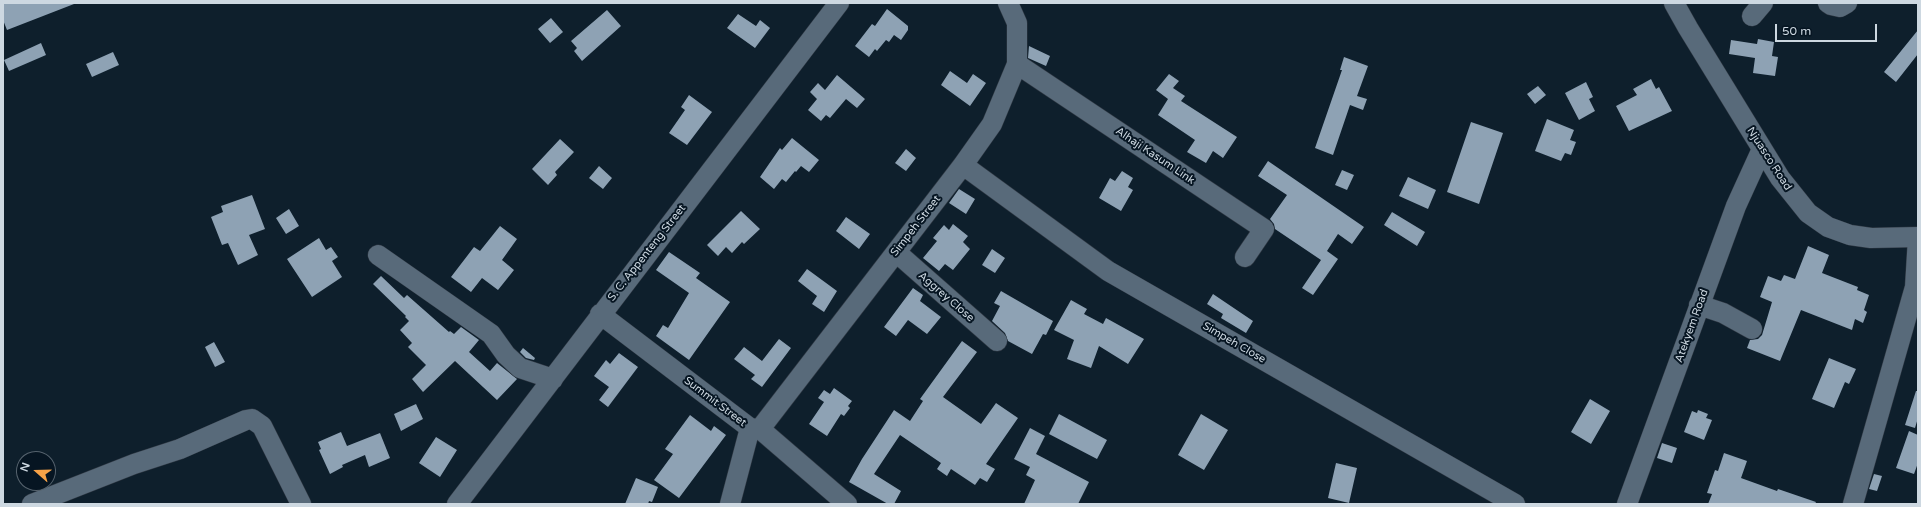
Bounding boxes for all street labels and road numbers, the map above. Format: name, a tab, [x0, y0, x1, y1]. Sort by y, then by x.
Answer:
street label: Alhaji Kasum Link	[1113, 125, 1197, 187]
street label: Njuasco Road	[1744, 125, 1794, 193]
street label: Simpeh Street	[888, 193, 944, 259]
street label: S. C. Appenteng Street	[605, 202, 689, 304]
street label: Aggrey Close	[915, 269, 977, 325]
street label: Atekyem Road	[1673, 288, 1711, 364]
street label: Simpeh Close	[1200, 320, 1268, 366]
street label: Summit Street	[681, 374, 749, 430]

